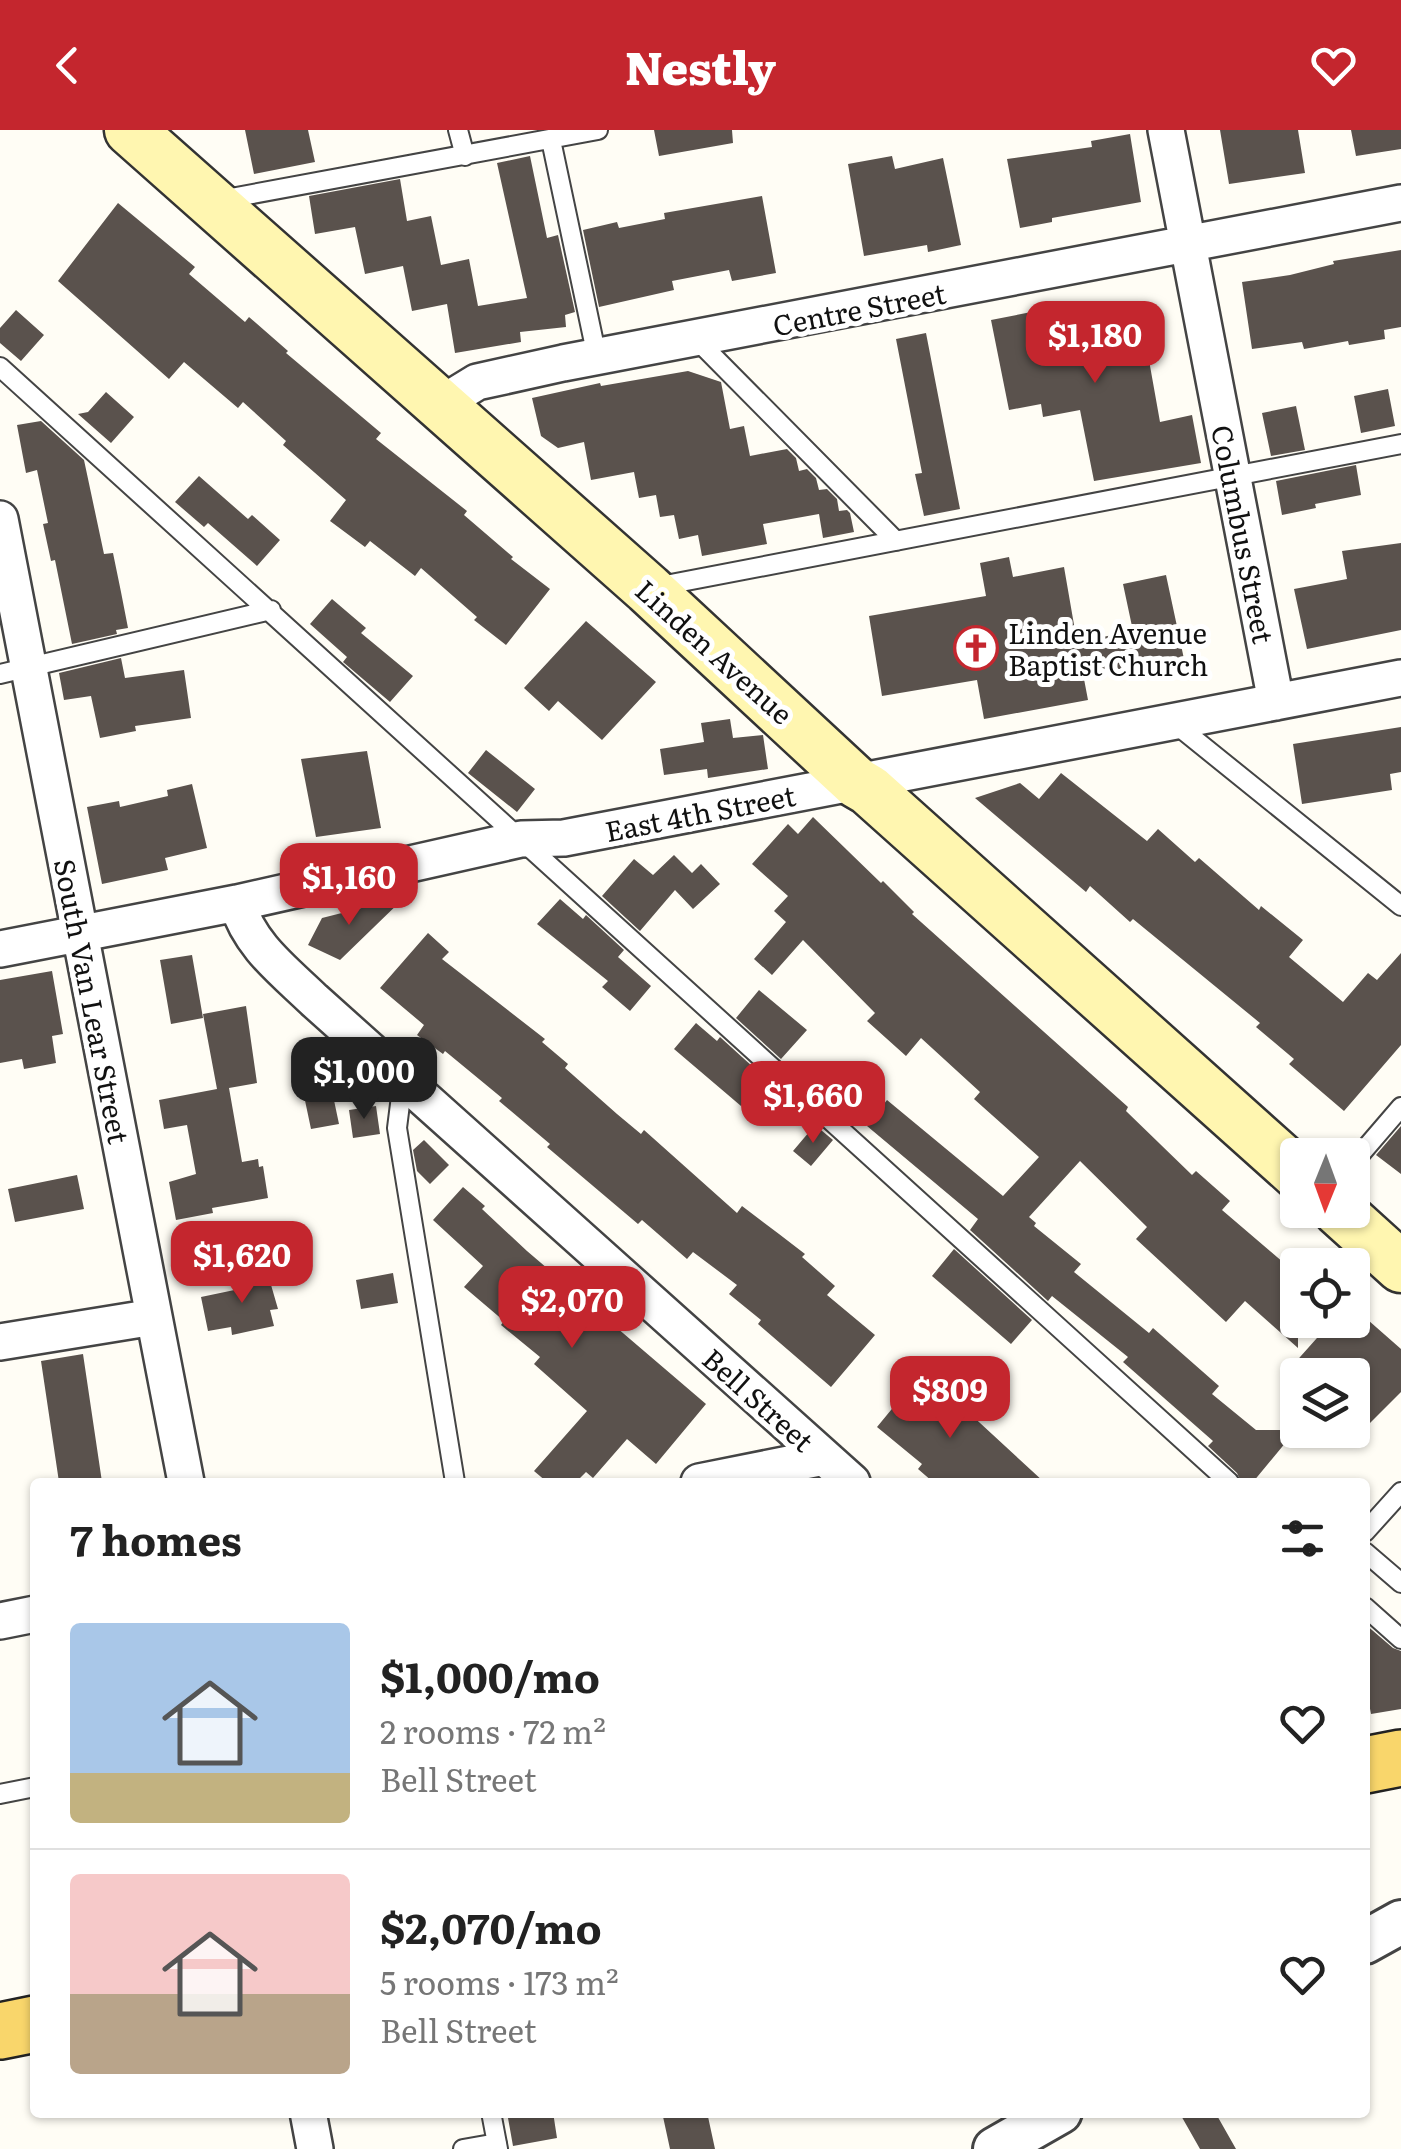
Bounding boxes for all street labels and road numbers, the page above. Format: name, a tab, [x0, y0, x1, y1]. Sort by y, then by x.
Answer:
street label: Centre Street	[769, 271, 950, 345]
street label: Columbus Street	[1202, 421, 1286, 647]
street label: Linden Avenue	[627, 569, 803, 733]
street label: East 4th Street	[601, 773, 799, 851]
street label: South Van Lear Street	[45, 855, 141, 1148]
street label: Bell Street	[694, 1338, 824, 1461]

